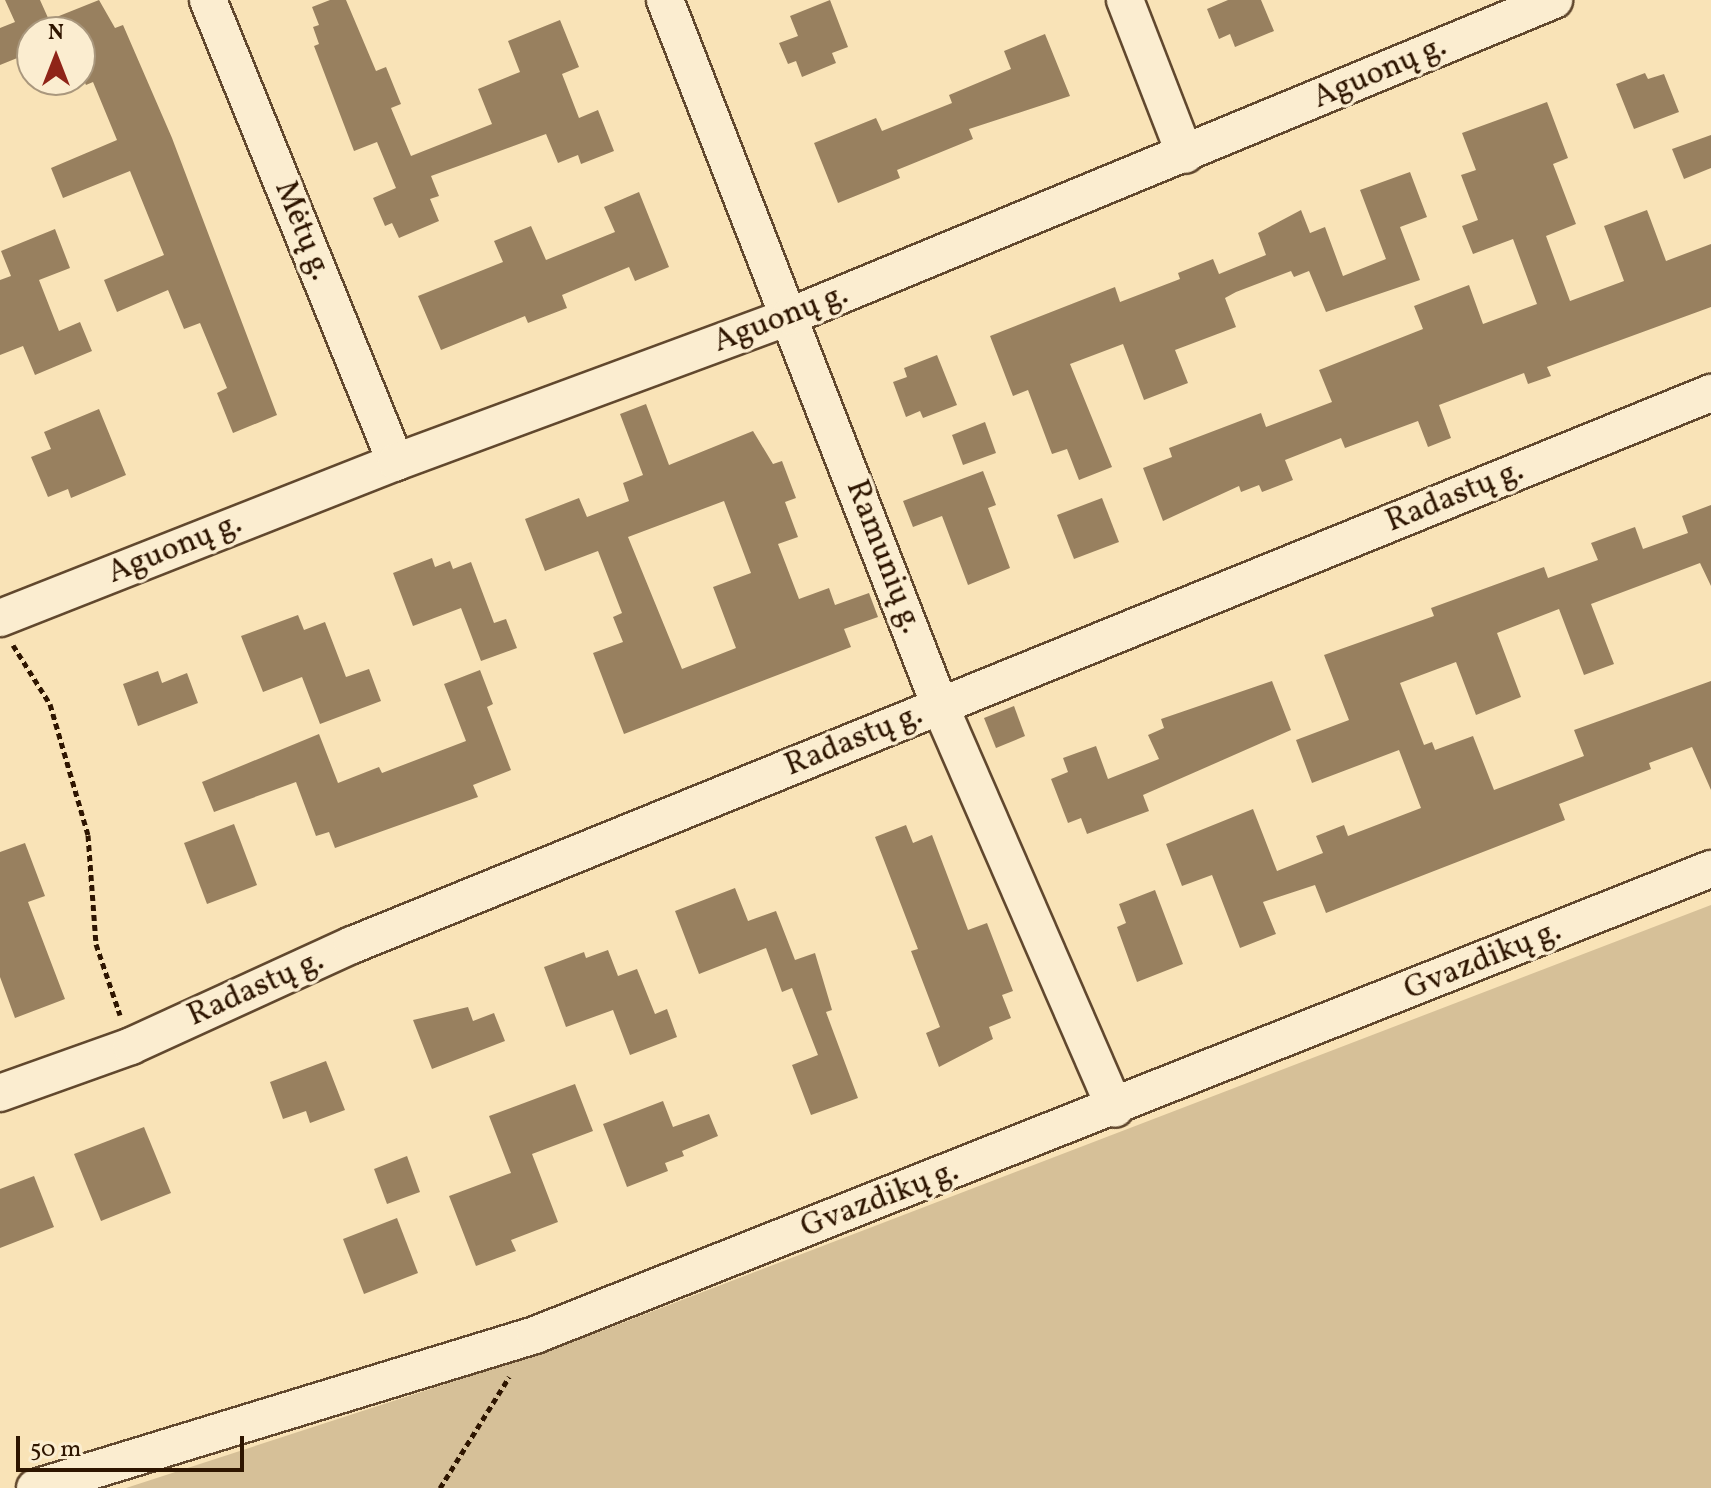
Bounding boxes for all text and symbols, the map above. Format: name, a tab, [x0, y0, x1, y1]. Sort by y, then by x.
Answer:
north arrow	[16, 16, 96, 96]
text: N	[48, 18, 64, 49]
street label: Aguonų g.	[1307, 28, 1453, 118]
street label: Mėtų g.	[265, 176, 339, 286]
street label: Aguonų g.	[708, 276, 854, 362]
street label: Radastų g.	[1381, 452, 1529, 542]
street label: Ramunių g.	[836, 475, 930, 639]
street label: Aguonų g.	[102, 505, 248, 593]
street label: Radastų g.	[780, 696, 928, 786]
street label: Gvazdikų g.	[1399, 912, 1567, 1010]
street label: Radastų g.	[182, 942, 330, 1036]
street label: Gvazdikų g.	[796, 1152, 964, 1248]
scale bar	[20, 1420, 248, 1470]
text: 50 m	[30, 1433, 82, 1467]

